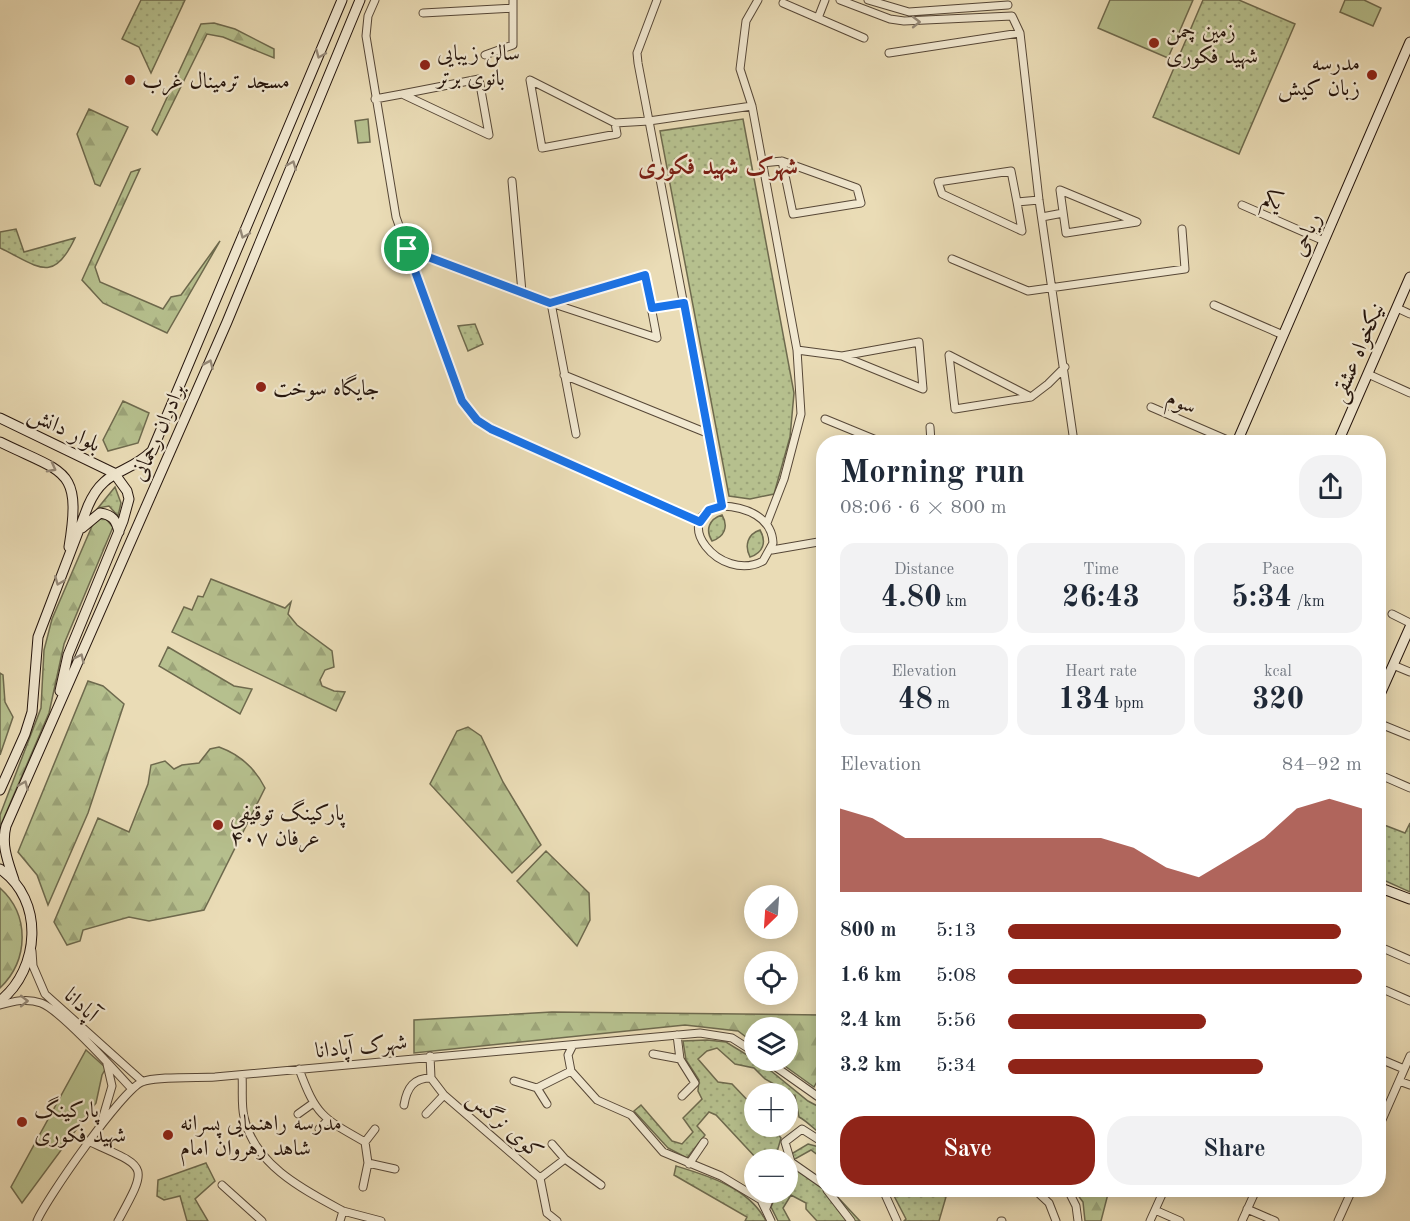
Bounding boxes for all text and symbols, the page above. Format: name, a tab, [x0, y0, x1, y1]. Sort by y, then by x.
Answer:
one-way arrow	[911, 15, 920, 28]
place label: زمین چمن شهید فکوری	[1166, 21, 1258, 70]
marker: زمین چمن شهید فکوری	[1147, 36, 1161, 50]
place label: سالن زیبایی بانوی برتر	[435, 43, 520, 91]
one-way arrow	[315, 48, 327, 59]
place label: مدرسه زبان کیش	[1278, 53, 1360, 103]
marker: سالن زیبایی بانوی برتر	[418, 58, 432, 72]
marker: مدرسه زبان کیش	[1365, 68, 1379, 82]
place label: مسجد ترمینال غرب	[142, 71, 290, 96]
marker: مسجد ترمینال غرب	[123, 73, 137, 87]
district label: شهرک شهید فکوری	[638, 153, 798, 182]
one-way arrow	[285, 160, 297, 171]
street label: یکم	[1256, 185, 1288, 223]
street label: ریاحی	[1288, 210, 1327, 260]
pin	[381, 223, 432, 274]
one-way arrow	[239, 227, 251, 238]
icon: arrive	[390, 232, 423, 265]
street label: نیکخواه عشقی	[1326, 300, 1392, 407]
one-way arrow	[201, 359, 213, 370]
place label: جایگاه سوخت	[273, 374, 380, 401]
marker: جایگاه سوخت	[254, 380, 268, 394]
street label: برادران رحمانی	[128, 381, 191, 485]
street label: سوم	[1160, 387, 1199, 425]
street label: بلوار دانش	[23, 403, 104, 459]
button: share	[1299, 455, 1362, 518]
text: Morning run	[840, 457, 1025, 490]
one-way arrow	[46, 461, 57, 472]
text: 08:06 · 6 × 800 m	[840, 498, 1007, 518]
text: Distance	[894, 562, 954, 578]
text: Time	[1083, 562, 1119, 578]
text: Pace	[1262, 562, 1294, 578]
one-way arrow	[54, 575, 66, 586]
text: 4.80	[881, 583, 942, 613]
text: 26:43	[1062, 583, 1140, 613]
text: 5:34	[1231, 583, 1292, 613]
text: km	[942, 594, 967, 610]
text: /km	[1292, 594, 1325, 610]
one-way arrow	[72, 653, 84, 664]
text: Elevation	[891, 664, 957, 680]
text: Heart rate	[1065, 664, 1137, 680]
text: kcal	[1264, 664, 1292, 680]
text: 48	[898, 685, 933, 715]
text: 134	[1058, 685, 1110, 715]
text: 320	[1252, 685, 1304, 715]
text: m	[933, 696, 950, 712]
text: bpm	[1110, 696, 1144, 712]
text: Elevation	[840, 755, 921, 775]
text: 84–92 m	[1282, 755, 1362, 775]
one-way arrow	[16, 780, 28, 791]
place label: پارکینگ توقیفی عرفان ۴۰۷	[230, 799, 346, 853]
marker: پارکینگ توقیفی عرفان ۴۰۷	[211, 818, 225, 832]
north arrow	[744, 885, 798, 939]
map controls	[744, 885, 798, 1203]
text: 800 m	[840, 921, 896, 941]
text: 5:13	[936, 921, 976, 941]
button: locate	[744, 951, 798, 1005]
text: 1.6 km	[840, 966, 902, 986]
text: 5:08	[936, 966, 976, 986]
street label: آپادانا	[57, 982, 106, 1031]
one-way arrow	[19, 995, 28, 1007]
text: 2.4 km	[840, 1011, 902, 1031]
text: 5:56	[936, 1011, 976, 1031]
button: layers	[744, 1017, 798, 1071]
street label: شهرک آپادانا	[314, 1027, 409, 1067]
text: 3.2 km	[840, 1056, 902, 1076]
text: 5:34	[936, 1056, 976, 1076]
button: +	[744, 1083, 798, 1137]
street label: کوی نرگس	[461, 1085, 548, 1166]
place label: پارکینگ شهید فکوری	[34, 1096, 126, 1149]
place label: مدرسه راهنمایی پسرانه شاهد رهروان امام	[180, 1113, 342, 1167]
marker: پارکینگ شهید فکوری	[15, 1115, 29, 1129]
button: Save	[840, 1116, 1095, 1185]
button: Share	[1107, 1116, 1362, 1185]
marker: مدرسه راهنمایی پسرانه شاهد رهروان امام	[161, 1128, 175, 1142]
button: −	[744, 1149, 798, 1203]

